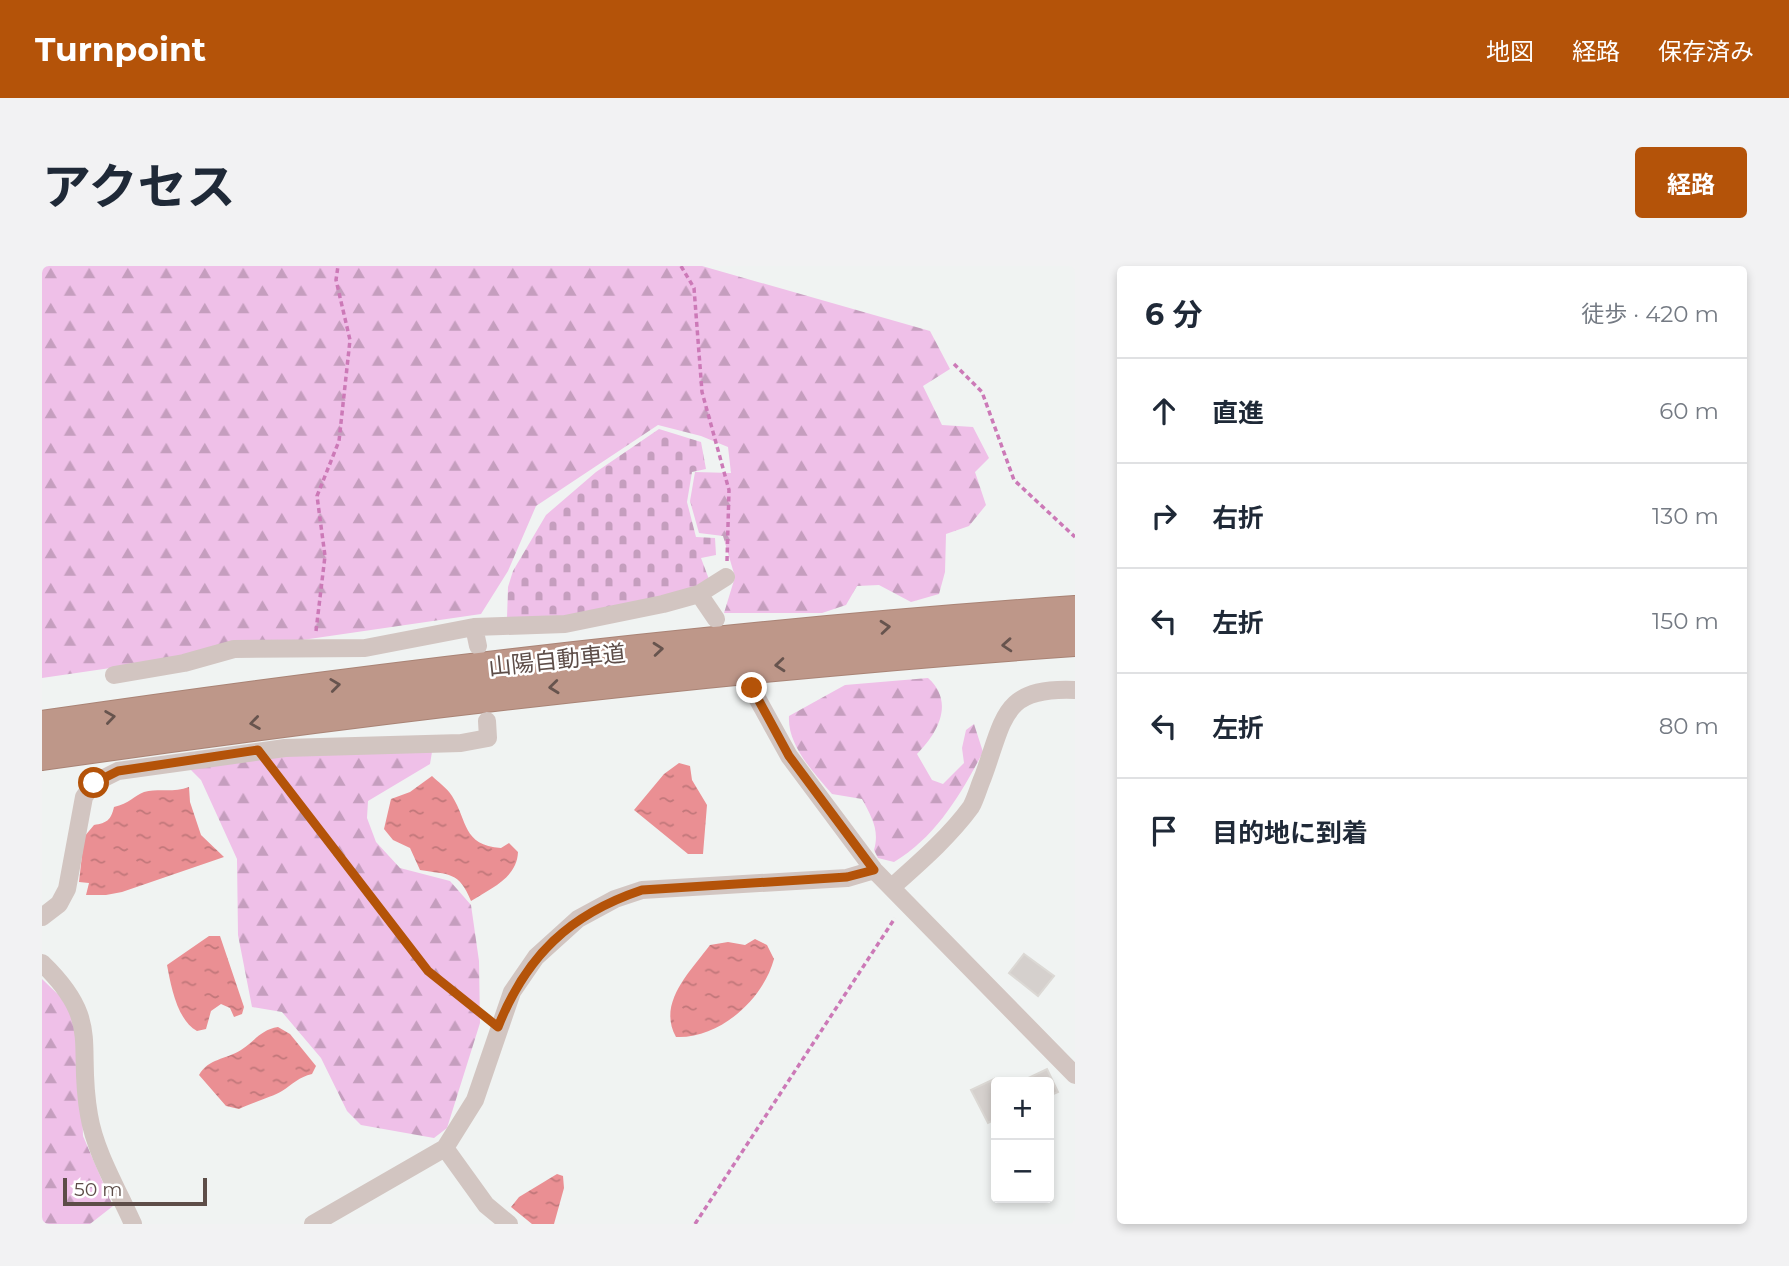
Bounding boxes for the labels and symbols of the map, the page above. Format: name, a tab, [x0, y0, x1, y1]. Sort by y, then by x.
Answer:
one-way arrow	[880, 620, 891, 635]
one-way arrow	[1001, 637, 1012, 652]
street label: 山陽自動車道	[487, 639, 627, 681]
one-way arrow	[653, 642, 664, 657]
one-way arrow	[775, 658, 786, 673]
route end	[736, 672, 767, 703]
one-way arrow	[329, 678, 341, 693]
one-way arrow	[548, 679, 559, 694]
one-way arrow	[104, 710, 115, 725]
one-way arrow	[249, 716, 261, 731]
route start	[78, 767, 109, 798]
scale bar	[63, 1175, 206, 1207]

